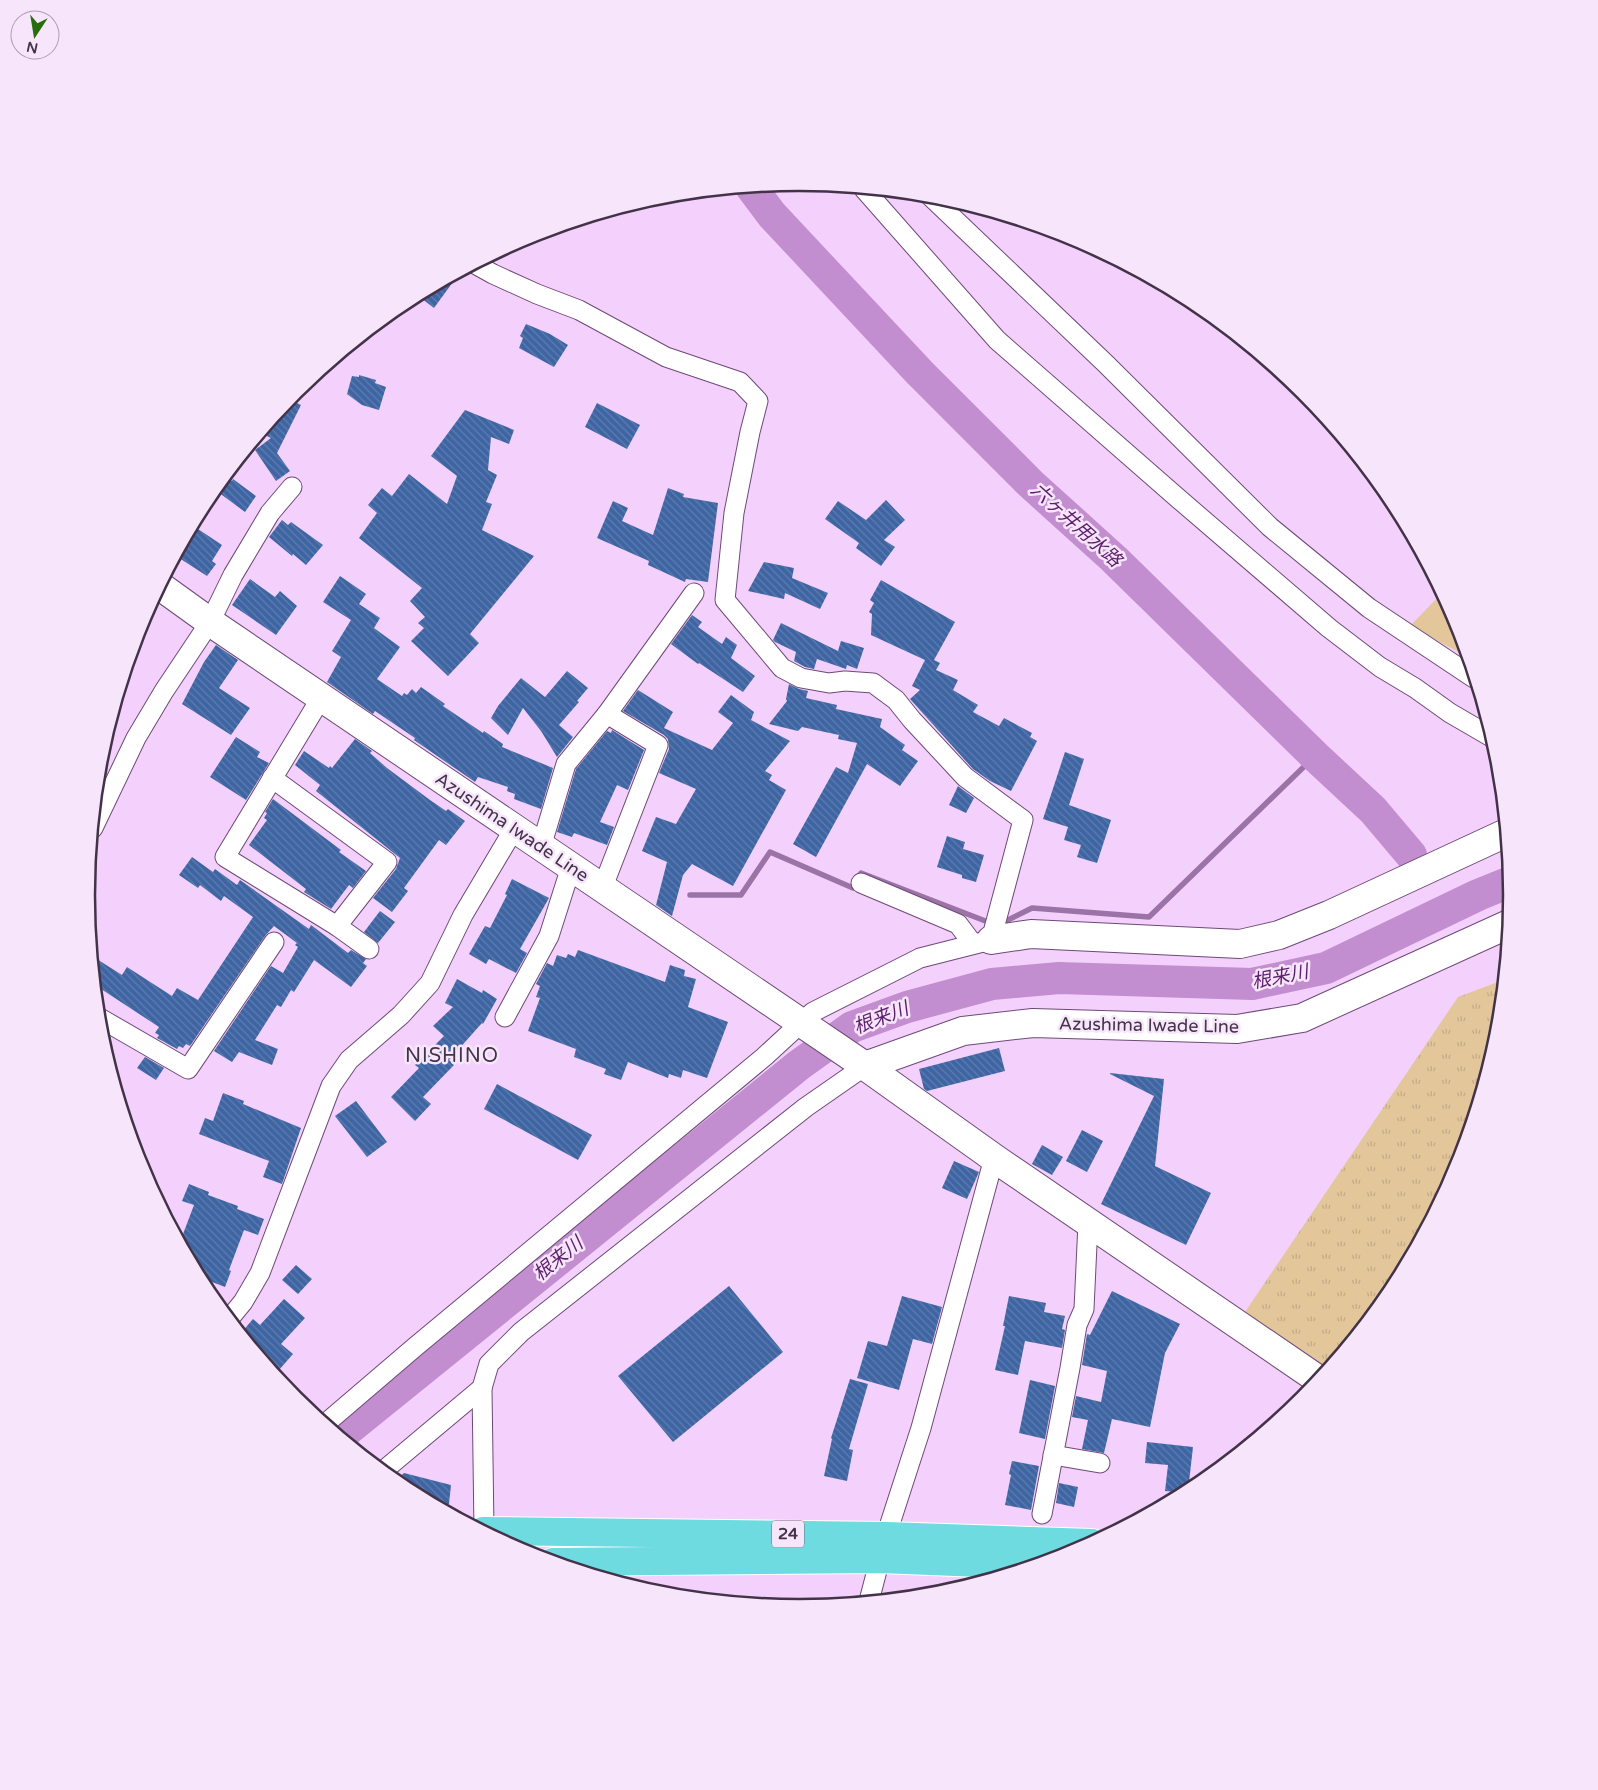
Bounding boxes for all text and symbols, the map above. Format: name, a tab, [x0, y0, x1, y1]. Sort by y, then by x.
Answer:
north arrow	[10, 10, 60, 60]
text: N	[25, 38, 40, 57]
water label: 六ヶ井用水路	[1026, 479, 1127, 573]
street label: Azushima Iwade Line	[431, 767, 593, 887]
water label: 根来川	[1250, 960, 1312, 993]
water label: 根来川	[850, 997, 913, 1038]
street label: Azushima Iwade Line	[1059, 1012, 1239, 1038]
district label: NISHINO	[405, 1044, 499, 1068]
water label: 根来川	[529, 1231, 589, 1285]
road number: 24	[772, 1520, 804, 1548]

